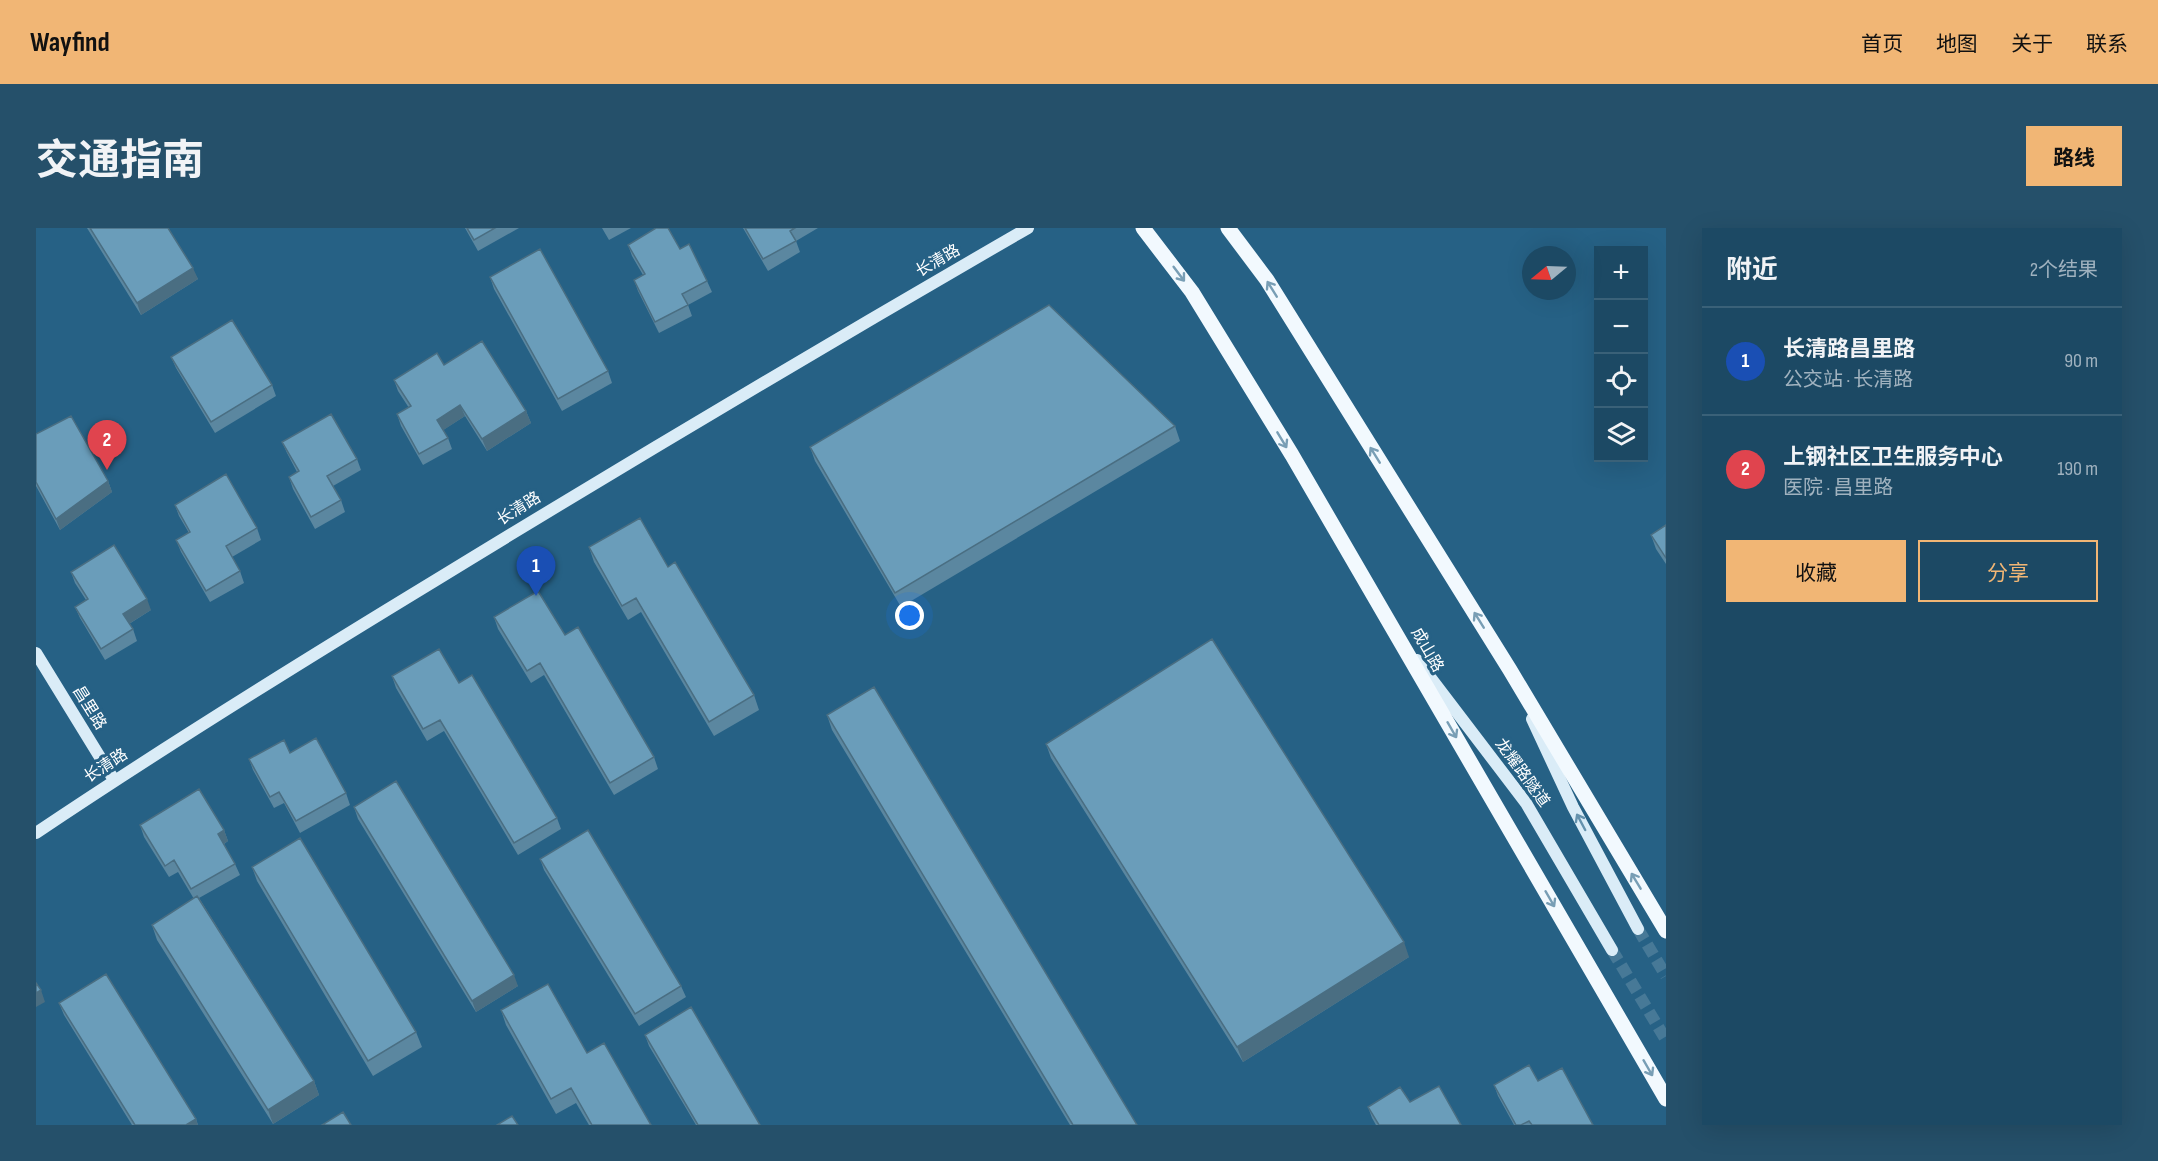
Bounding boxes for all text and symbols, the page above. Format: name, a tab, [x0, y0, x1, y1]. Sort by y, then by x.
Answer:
text: Wayfind	[30, 26, 110, 59]
text: 首页	[1861, 32, 1903, 57]
text: 地图	[1936, 32, 1978, 57]
text: 关于	[2011, 32, 2053, 57]
text: 联系	[2086, 32, 2128, 57]
button: 路线	[2026, 126, 2122, 186]
text: 交通指南	[36, 136, 204, 187]
street label: 长清路	[912, 241, 964, 281]
north arrow	[1522, 246, 1576, 300]
map controls	[1594, 246, 1648, 462]
button: +	[1594, 246, 1648, 300]
text: 附近	[1726, 255, 1778, 286]
text: 2个结果	[2030, 258, 2098, 282]
one-way arrow	[1172, 266, 1185, 282]
one-way arrow	[1266, 281, 1278, 298]
button: −	[1594, 300, 1648, 354]
text: 长清路昌里路	[1783, 336, 1915, 363]
text: 1	[1742, 349, 1749, 373]
text: 90 m	[2064, 349, 2098, 373]
button: locate	[1594, 354, 1648, 408]
text: 公交站 · 长清路	[1783, 368, 1913, 392]
button: layers	[1594, 408, 1648, 462]
pin: 2	[88, 420, 126, 470]
one-way arrow	[1277, 431, 1289, 448]
text: 上钢社区卫生服务中心	[1783, 444, 2003, 471]
one-way arrow	[1369, 447, 1381, 464]
text: 2	[1741, 457, 1750, 481]
text: 190 m	[2057, 457, 2098, 481]
text: 医院 · 昌里路	[1783, 476, 1893, 500]
street label: 长清路	[494, 488, 544, 530]
button: 收藏	[1726, 540, 1906, 602]
button: 分享	[1918, 540, 2098, 602]
pin: 1	[516, 546, 556, 596]
your location	[895, 601, 924, 630]
one-way arrow	[1472, 612, 1484, 629]
street label: 成山路	[1407, 624, 1447, 676]
street label: 昌里路	[68, 683, 110, 733]
one-way arrow	[1446, 721, 1458, 738]
street label: 龙耀路隧道	[1491, 735, 1553, 811]
street label: 长清路	[81, 745, 131, 787]
one-way arrow	[1575, 814, 1587, 831]
one-way arrow	[1630, 873, 1642, 890]
one-way arrow	[1544, 890, 1556, 907]
one-way arrow	[1642, 1059, 1654, 1076]

